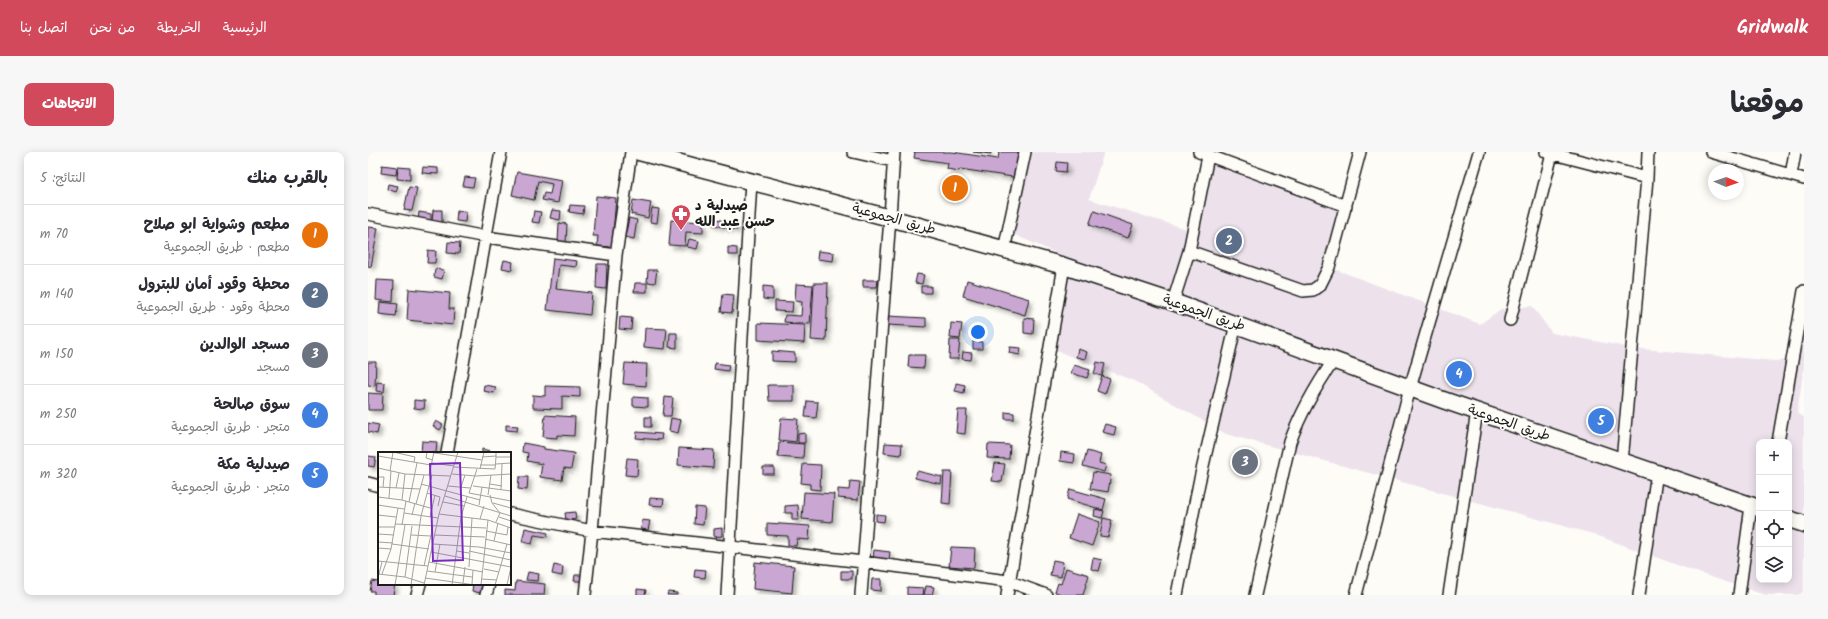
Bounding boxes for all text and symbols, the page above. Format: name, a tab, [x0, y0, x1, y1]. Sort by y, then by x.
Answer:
text: Gridwalk	[1737, 13, 1808, 43]
text: اتصل بنا	[20, 17, 68, 39]
text: من نحن	[90, 17, 135, 39]
text: الخريطة	[157, 17, 201, 39]
text: الرئيسية	[223, 17, 267, 39]
text: موقعنا	[1730, 82, 1804, 127]
button: الاتجاهات	[24, 83, 114, 126]
north arrow	[1708, 164, 1744, 200]
text: بالقرب منك	[247, 165, 328, 192]
text: النتائج: 5	[40, 168, 85, 189]
pin: 1	[942, 173, 968, 203]
place label: صيدلية د حسن عبد الله	[695, 195, 775, 233]
street label: طريق الجموعية	[850, 197, 938, 241]
pharmacy icon: صيدلية د حسن عبد الله	[670, 203, 692, 231]
text: مطعم وشواية ابو صلاح	[143, 213, 290, 237]
text: 70 m	[40, 224, 68, 245]
text: 1	[313, 224, 317, 245]
pin: 2	[1216, 226, 1242, 256]
text: مطعم · طريق الجموعية	[164, 237, 290, 258]
text: محطة وقود أمان للبترول	[138, 273, 290, 297]
text: 140 m	[40, 284, 73, 305]
text: 2	[311, 284, 319, 305]
street label: طريق الجموعية	[1160, 289, 1248, 337]
text: محطة وقود · طريق الجموعية	[136, 297, 290, 318]
your location	[968, 322, 988, 342]
text: مسجد الوالدين	[200, 333, 290, 357]
text: 150 m	[40, 344, 73, 365]
text: 3	[311, 344, 319, 365]
text: مسجد	[257, 357, 290, 378]
pin: 4	[1446, 359, 1472, 389]
text: سوق صالحة	[214, 393, 290, 417]
street label: طريق الجموعية	[1465, 399, 1553, 447]
text: 250 m	[40, 404, 77, 425]
text: 4	[311, 404, 319, 425]
pin: 5	[1588, 406, 1614, 436]
text: متجر · طريق الجموعية	[171, 417, 290, 438]
map controls	[1756, 439, 1792, 583]
button: +	[1756, 439, 1792, 475]
pin: 3	[1232, 447, 1258, 477]
inset map	[378, 452, 511, 585]
text: صيدلية مكة	[217, 453, 290, 477]
text: 320 m	[40, 464, 77, 485]
text: 5	[312, 464, 318, 485]
button: −	[1756, 475, 1792, 511]
text: متجر · طريق الجموعية	[171, 477, 290, 498]
button: locate	[1756, 511, 1792, 547]
button: layers	[1756, 547, 1792, 583]

